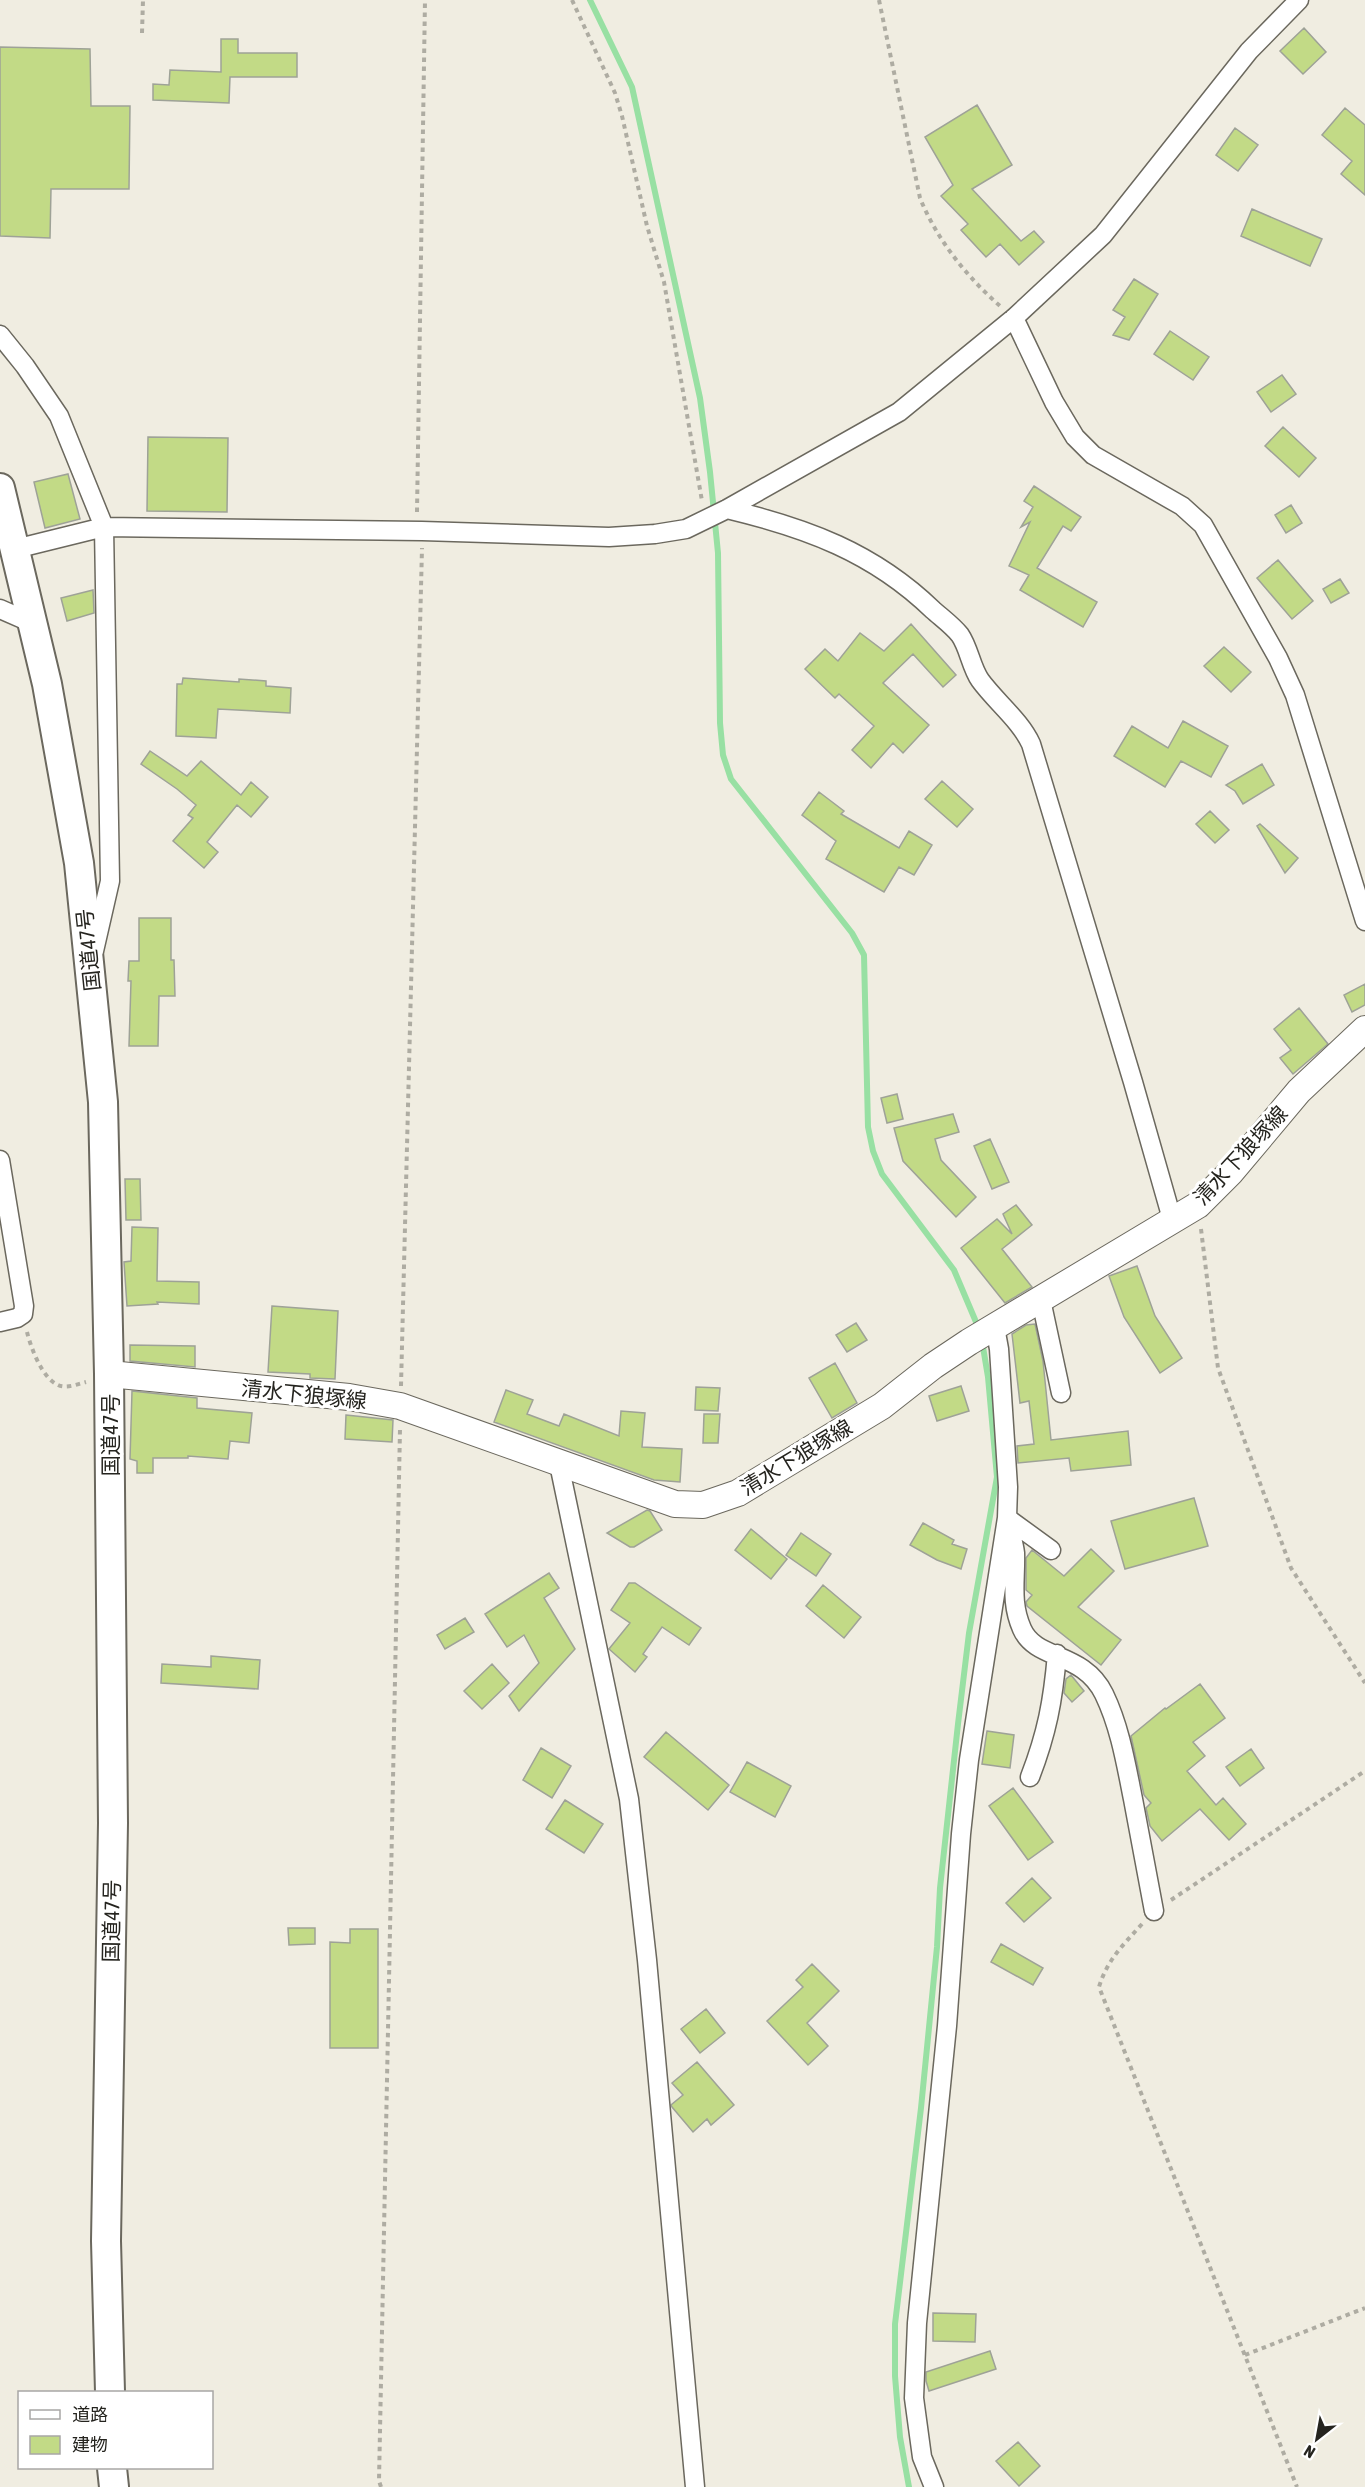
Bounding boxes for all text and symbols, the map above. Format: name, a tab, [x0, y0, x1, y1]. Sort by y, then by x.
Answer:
street label: 国道47号	[72, 908, 104, 992]
street label: 清水下狼塚線	[1188, 1101, 1292, 1209]
street label: 清水下狼塚線	[240, 1375, 368, 1413]
street label: 国道47号	[98, 1394, 122, 1476]
street label: 清水下狼塚線	[736, 1414, 856, 1500]
street label: 国道47号	[98, 1879, 124, 1963]
legend	[18, 2391, 213, 2469]
text: 道路	[72, 2404, 108, 2425]
north arrow	[1287, 2409, 1347, 2469]
text: 建物	[72, 2434, 108, 2455]
text: N	[1301, 2442, 1318, 2462]

